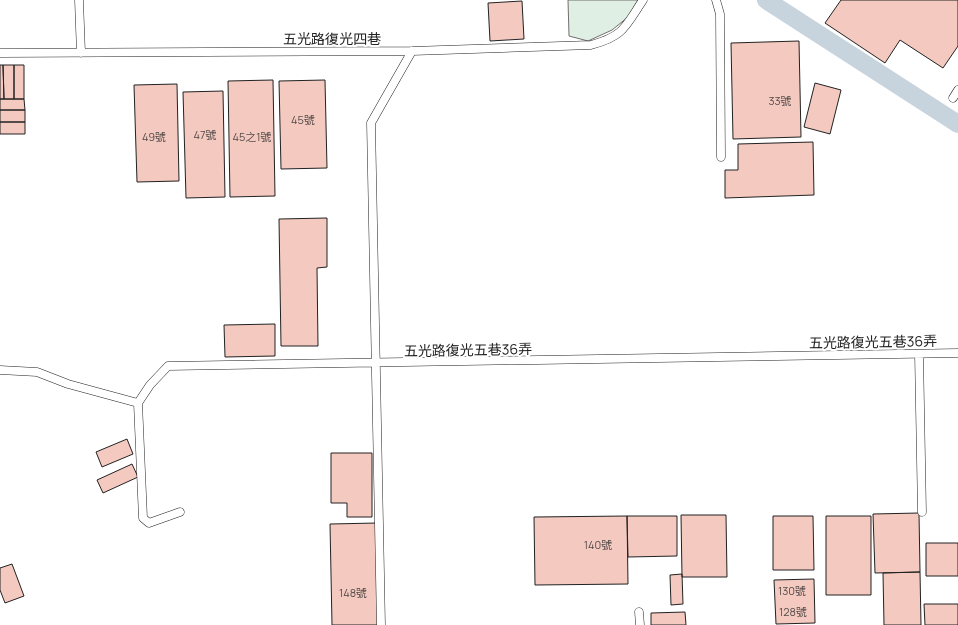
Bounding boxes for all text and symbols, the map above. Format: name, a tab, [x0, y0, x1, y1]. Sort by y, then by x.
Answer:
street label: 五光路復光四巷	[283, 29, 381, 48]
house number: 33號	[768, 93, 792, 108]
house number: 45號	[291, 112, 315, 127]
house number: 47號	[193, 127, 217, 142]
house number: 49號	[142, 129, 166, 144]
house number: 45之1號	[232, 129, 272, 144]
street label: 五光路復光五巷36弄	[809, 331, 937, 352]
street label: 五光路復光五巷36弄	[404, 339, 532, 360]
house number: 140號	[584, 537, 612, 552]
house number: 130號	[778, 583, 806, 598]
house number: 148號	[339, 585, 367, 600]
house number: 128號	[779, 604, 807, 619]

